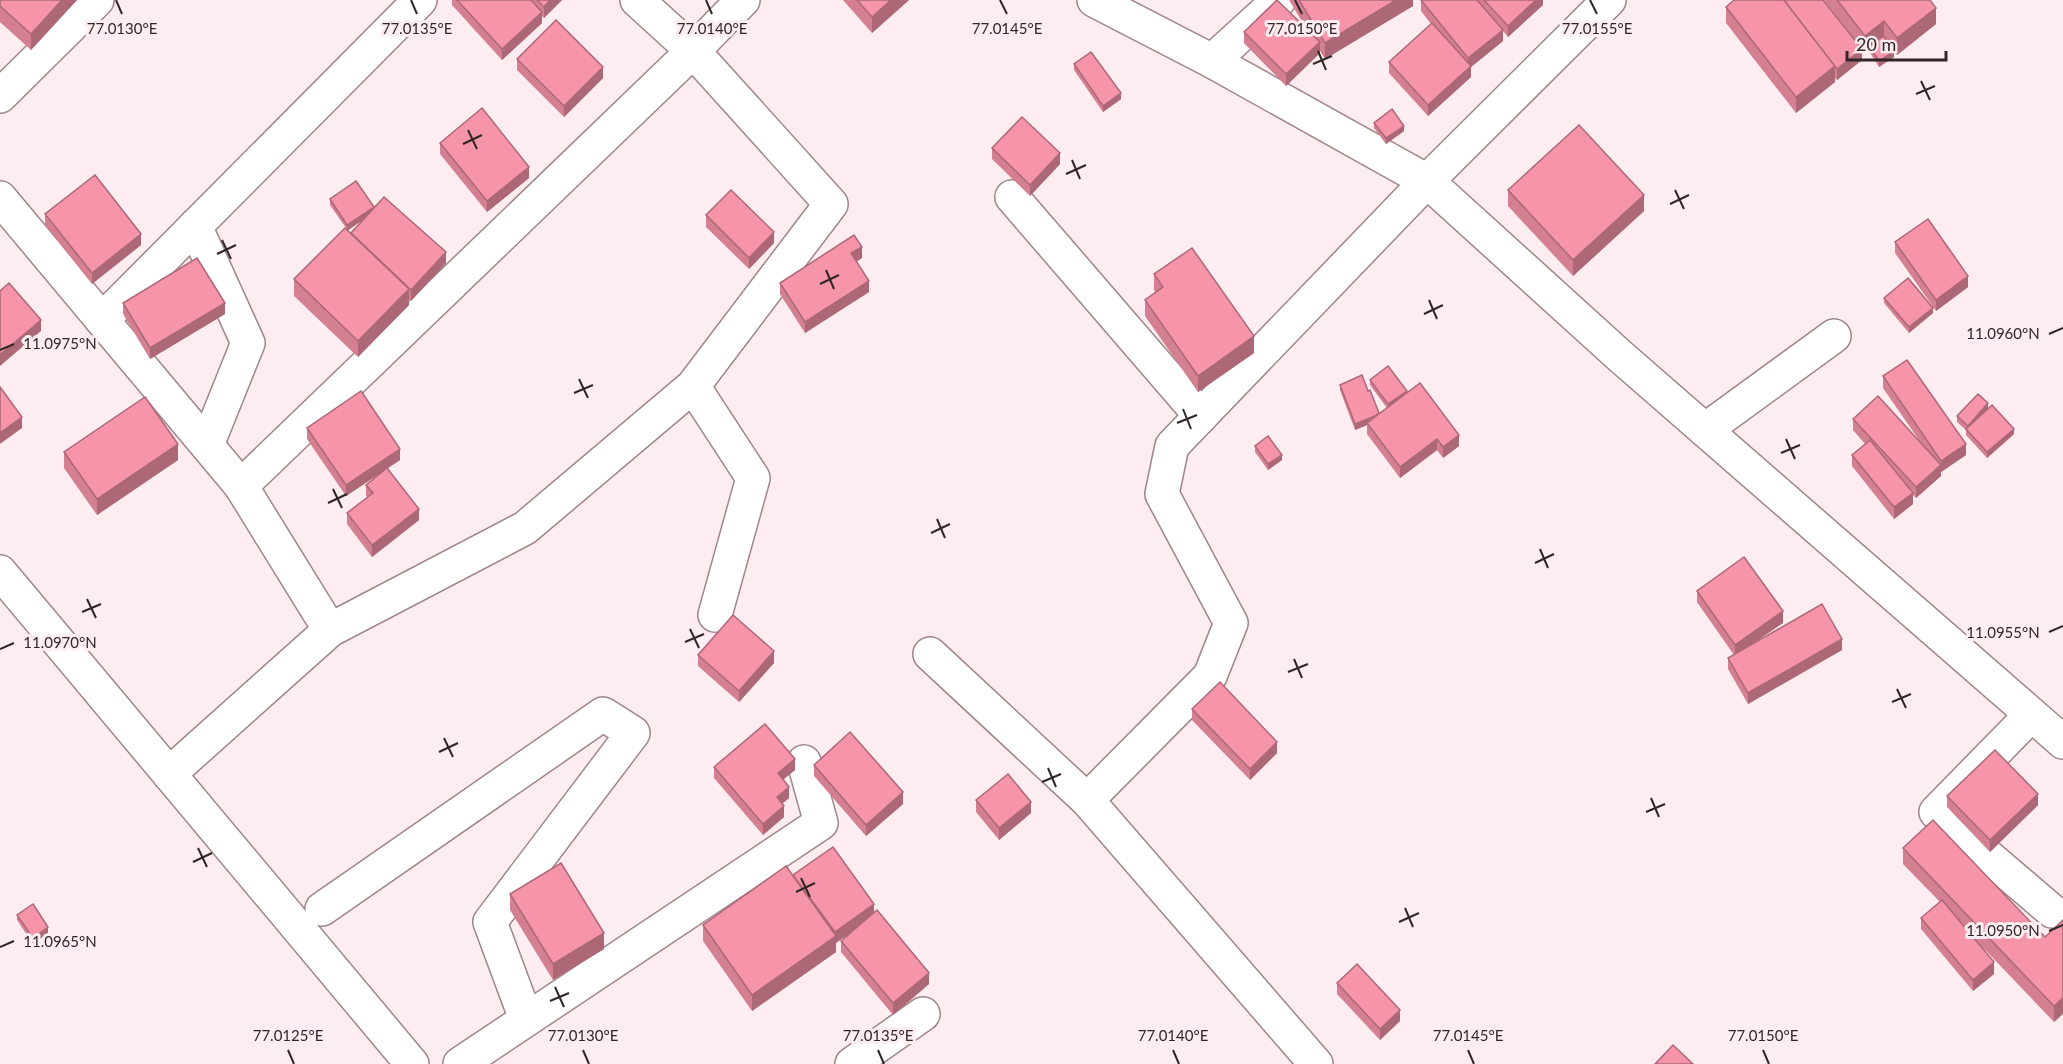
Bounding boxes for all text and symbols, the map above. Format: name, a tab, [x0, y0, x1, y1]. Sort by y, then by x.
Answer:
text: 77.0130°E	[87, 19, 157, 37]
text: 77.0135°E	[382, 19, 452, 37]
text: 77.0140°E	[677, 19, 747, 37]
text: 77.0145°E	[972, 19, 1042, 37]
text: 77.0150°E	[1267, 19, 1337, 37]
text: 77.0155°E	[1562, 19, 1632, 37]
scale bar	[1847, 24, 1946, 62]
text: 20 m	[1856, 33, 1896, 55]
text: 11.0960°N	[1966, 324, 2040, 342]
text: 11.0975°N	[23, 334, 97, 352]
text: 11.0955°N	[1966, 623, 2040, 641]
text: 11.0970°N	[23, 633, 97, 651]
text: 11.0950°N	[1966, 921, 2040, 939]
text: 11.0965°N	[23, 932, 97, 950]
text: 77.0125°E	[253, 1026, 323, 1044]
text: 77.0130°E	[548, 1026, 618, 1044]
text: 77.0135°E	[843, 1026, 913, 1044]
text: 77.0140°E	[1138, 1026, 1208, 1044]
text: 77.0145°E	[1433, 1026, 1503, 1044]
text: 77.0150°E	[1728, 1026, 1798, 1044]

